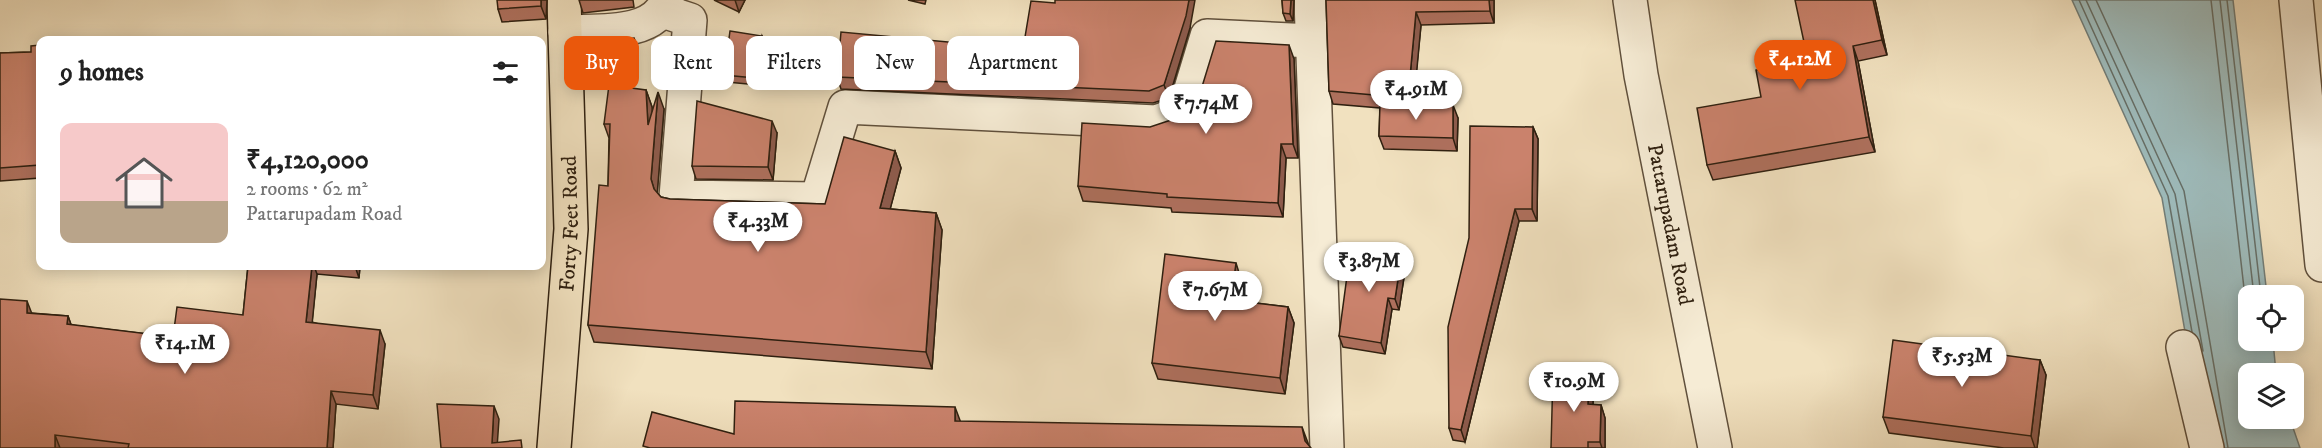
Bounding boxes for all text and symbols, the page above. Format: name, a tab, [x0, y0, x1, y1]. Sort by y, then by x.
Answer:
chip: Buy	[564, 36, 639, 90]
chip: Rent	[651, 36, 734, 90]
chip: Filters	[746, 36, 842, 90]
chip: New	[854, 36, 935, 90]
chip: Apartment	[947, 36, 1079, 90]
pin: ₹4.12M	[1751, 40, 1849, 91]
text: ₹4.12M	[1768, 47, 1832, 72]
text: 9 homes	[60, 56, 144, 89]
icon: filters	[489, 56, 522, 89]
pin: ₹4.91M	[1367, 70, 1465, 121]
text: ₹4.91M	[1384, 77, 1448, 102]
pin: ₹7.74M	[1157, 84, 1255, 135]
text: ₹7.74M	[1173, 91, 1239, 116]
street label: Pattarupadam Road	[1641, 141, 1698, 308]
text: ₹4,120,000	[246, 144, 369, 177]
icon: home	[108, 147, 180, 219]
street label: Forty Feet Road	[554, 155, 585, 293]
text: 2 rooms · 62 m²	[246, 177, 368, 202]
text: Pattarupadam Road	[246, 202, 402, 227]
pin: ₹4.33M	[709, 202, 807, 253]
text: ₹4.33M	[727, 209, 789, 234]
pin: ₹3.87M	[1320, 242, 1418, 293]
text: ₹3.87M	[1338, 249, 1400, 274]
pin: ₹7.67M	[1166, 271, 1264, 322]
text: ₹7.67M	[1182, 278, 1248, 303]
map controls	[2238, 285, 2304, 429]
button: locate	[2238, 285, 2304, 351]
pin: ₹14.1M	[136, 324, 234, 375]
text: ₹14.1M	[154, 331, 216, 356]
pin: ₹5.53M	[1913, 337, 2011, 388]
text: ₹5.53M	[1932, 344, 1992, 369]
pin: ₹10.9M	[1525, 362, 1623, 413]
button: layers	[2238, 363, 2304, 429]
text: ₹10.9M	[1543, 369, 1605, 394]

